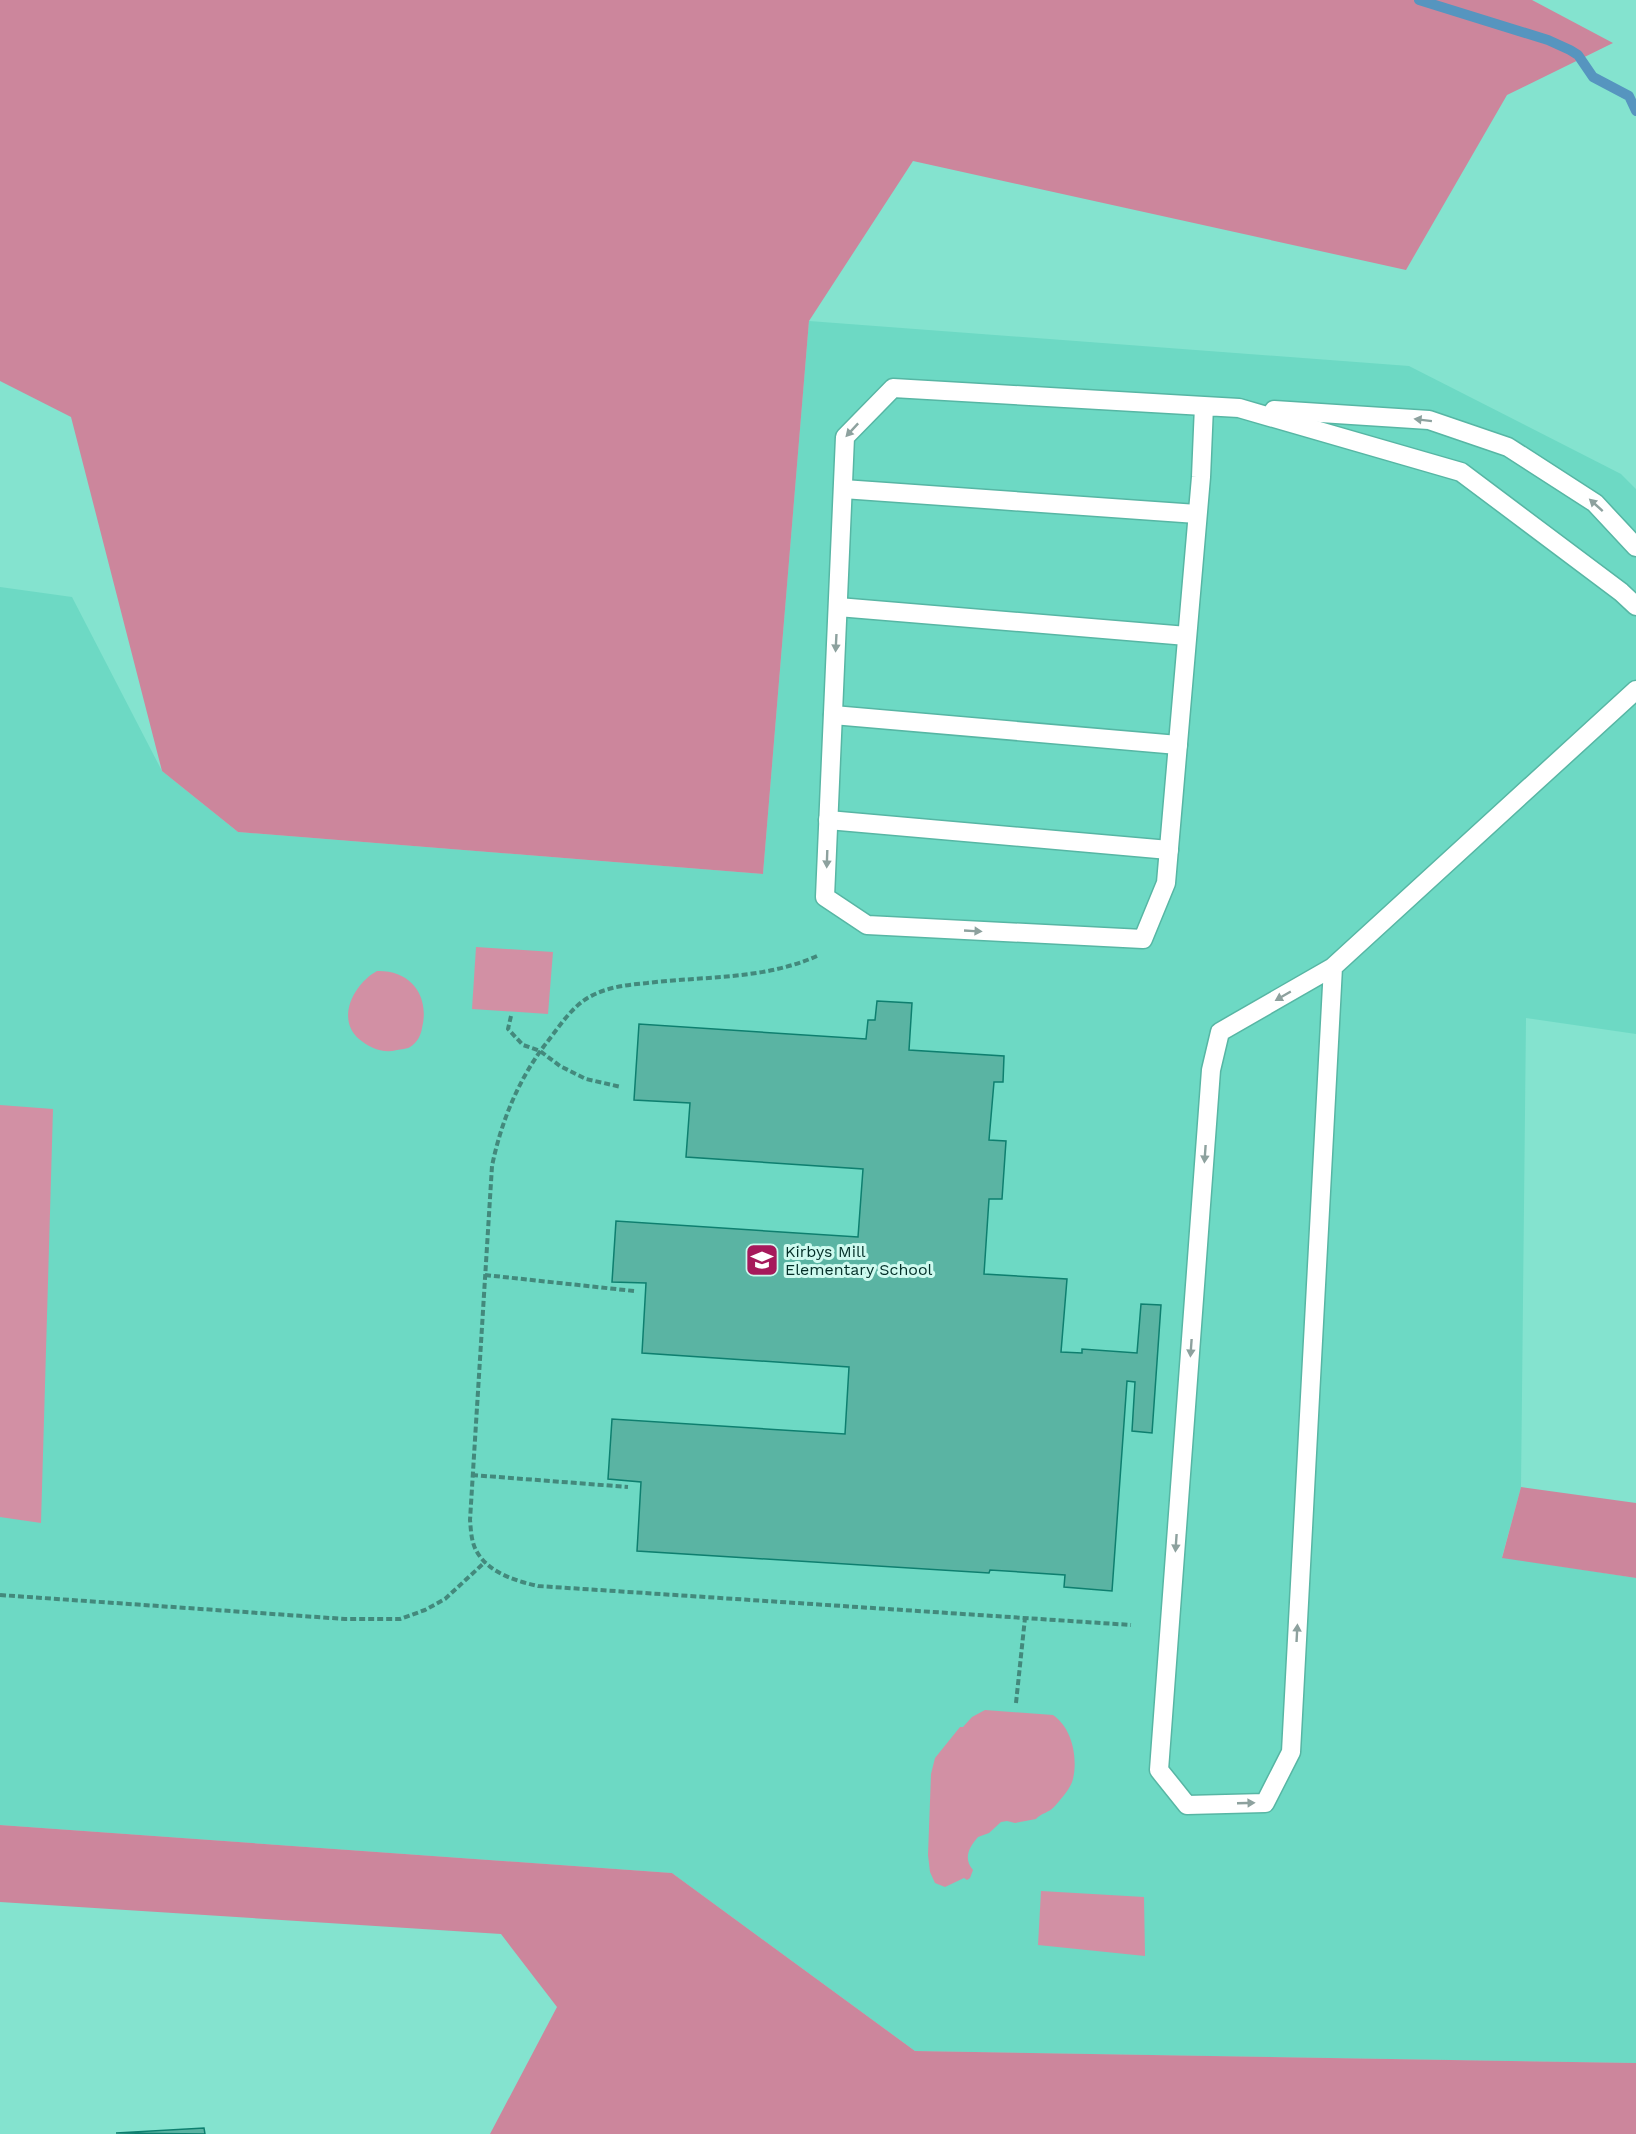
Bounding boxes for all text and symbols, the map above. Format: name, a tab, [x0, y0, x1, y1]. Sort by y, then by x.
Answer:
one-way arrow	[1413, 415, 1432, 425]
one-way arrow	[845, 423, 859, 438]
one-way arrow	[1589, 499, 1604, 512]
one-way arrow	[832, 634, 841, 653]
one-way arrow	[822, 849, 831, 868]
one-way arrow	[964, 926, 983, 935]
one-way arrow	[1274, 991, 1291, 1001]
one-way arrow	[1200, 1144, 1210, 1163]
school or university icon: Kirbys Mill Elementary School	[744, 1242, 780, 1278]
place label: Kirbys Mill Elementary School	[785, 1242, 933, 1279]
one-way arrow	[1186, 1339, 1195, 1358]
one-way arrow	[1171, 1533, 1181, 1552]
one-way arrow	[1293, 1624, 1302, 1643]
one-way arrow	[1236, 1799, 1255, 1808]

